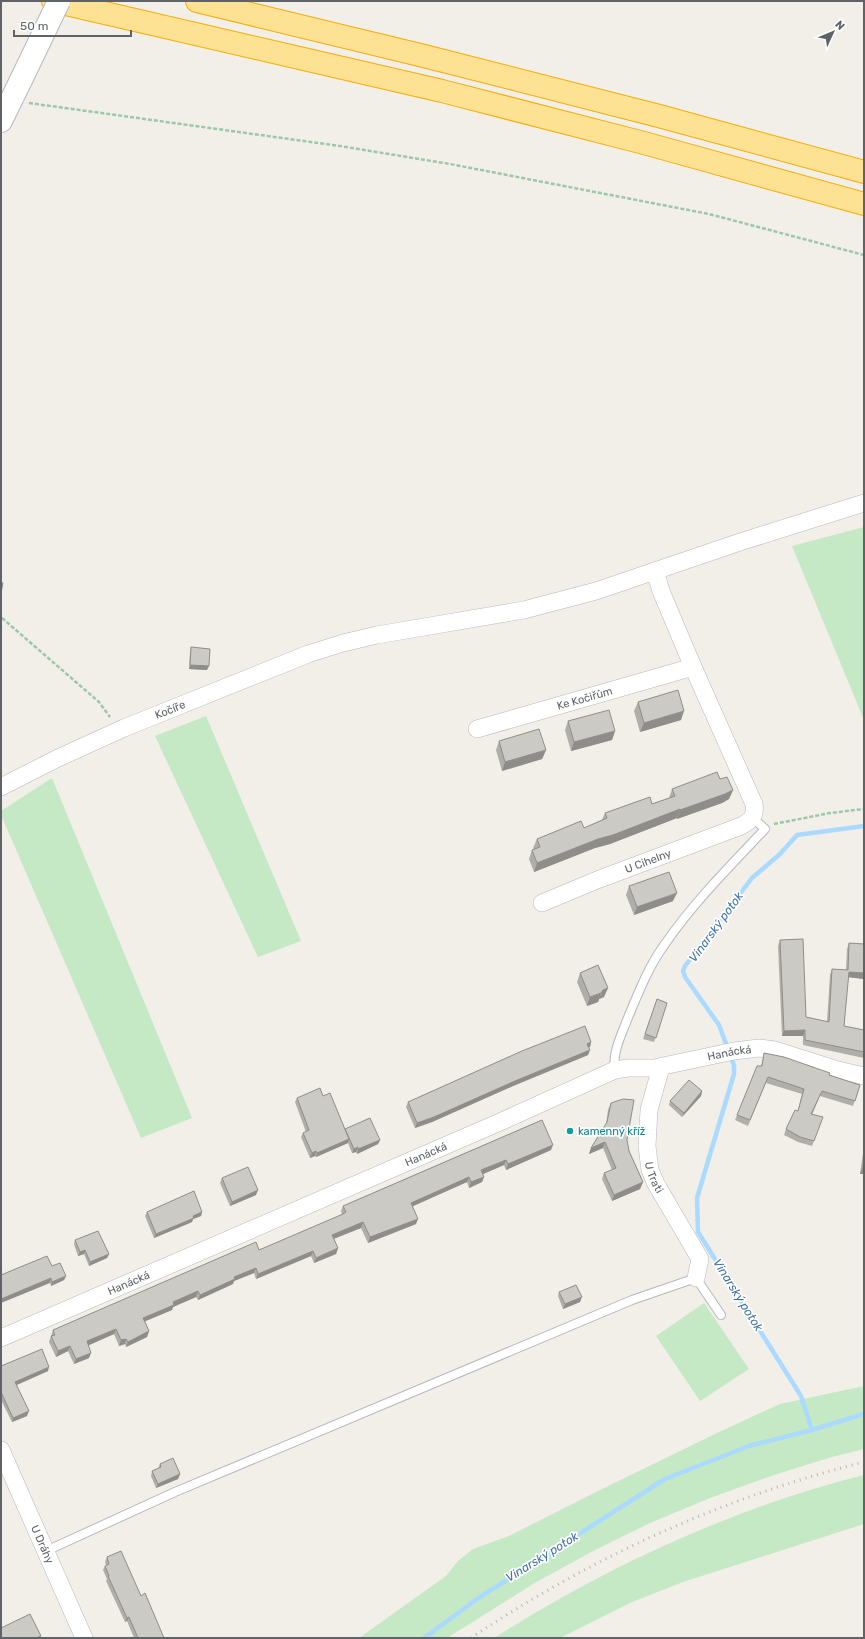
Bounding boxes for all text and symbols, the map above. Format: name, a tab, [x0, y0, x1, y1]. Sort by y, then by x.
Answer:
scale bar	[14, 12, 131, 38]
north arrow	[813, 12, 853, 52]
text: N	[832, 18, 847, 33]
text: 50 m	[20, 19, 48, 33]
street label: Ke Kočiřům	[556, 684, 614, 713]
street label: Kočíře	[153, 698, 187, 722]
street label: U Cihelny	[623, 847, 673, 876]
water label: Vinarský potok	[686, 889, 747, 965]
street label: Hanácká	[706, 1043, 752, 1063]
place label: kamenný kříž	[578, 1125, 646, 1138]
marker: kamenný kříž	[565, 1126, 575, 1136]
street label: Hanácká	[403, 1140, 449, 1169]
street label: U Trati	[642, 1161, 666, 1196]
water label: Vinarský potok	[710, 1256, 766, 1335]
street label: Hanácká	[106, 1268, 152, 1298]
street label: U Dráhy	[28, 1523, 56, 1566]
water label: Vinarský potok	[503, 1529, 582, 1585]

